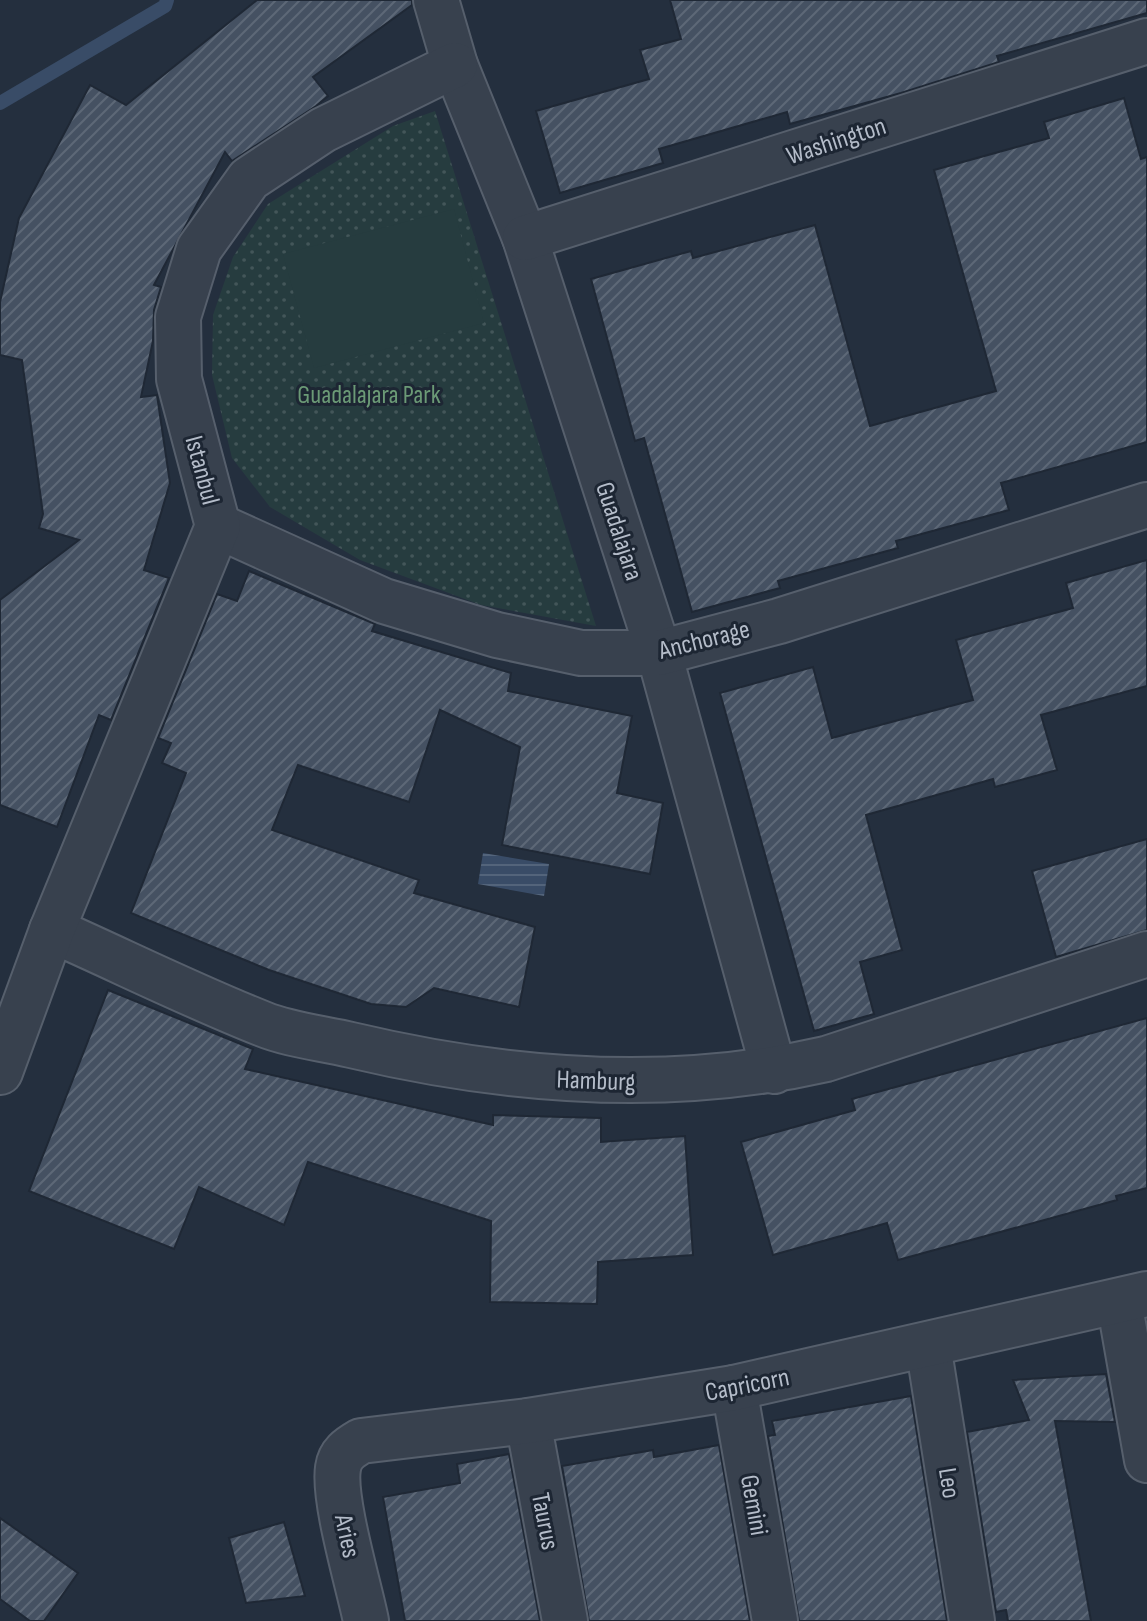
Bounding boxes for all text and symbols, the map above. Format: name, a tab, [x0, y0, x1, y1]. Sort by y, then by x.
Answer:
street label: Washington	[783, 111, 890, 172]
park label: Guadalajara Park	[297, 380, 441, 411]
street label: Istanbul	[178, 433, 226, 508]
street label: Guadalajara	[588, 478, 649, 584]
street label: Anchorage	[655, 614, 753, 667]
street label: Hamburg	[556, 1065, 636, 1098]
street label: Capricorn	[703, 1362, 792, 1409]
street label: Leo	[931, 1466, 966, 1501]
street label: Gemini	[733, 1473, 774, 1538]
street label: Taurus	[524, 1490, 565, 1552]
street label: Aries	[327, 1511, 366, 1561]

